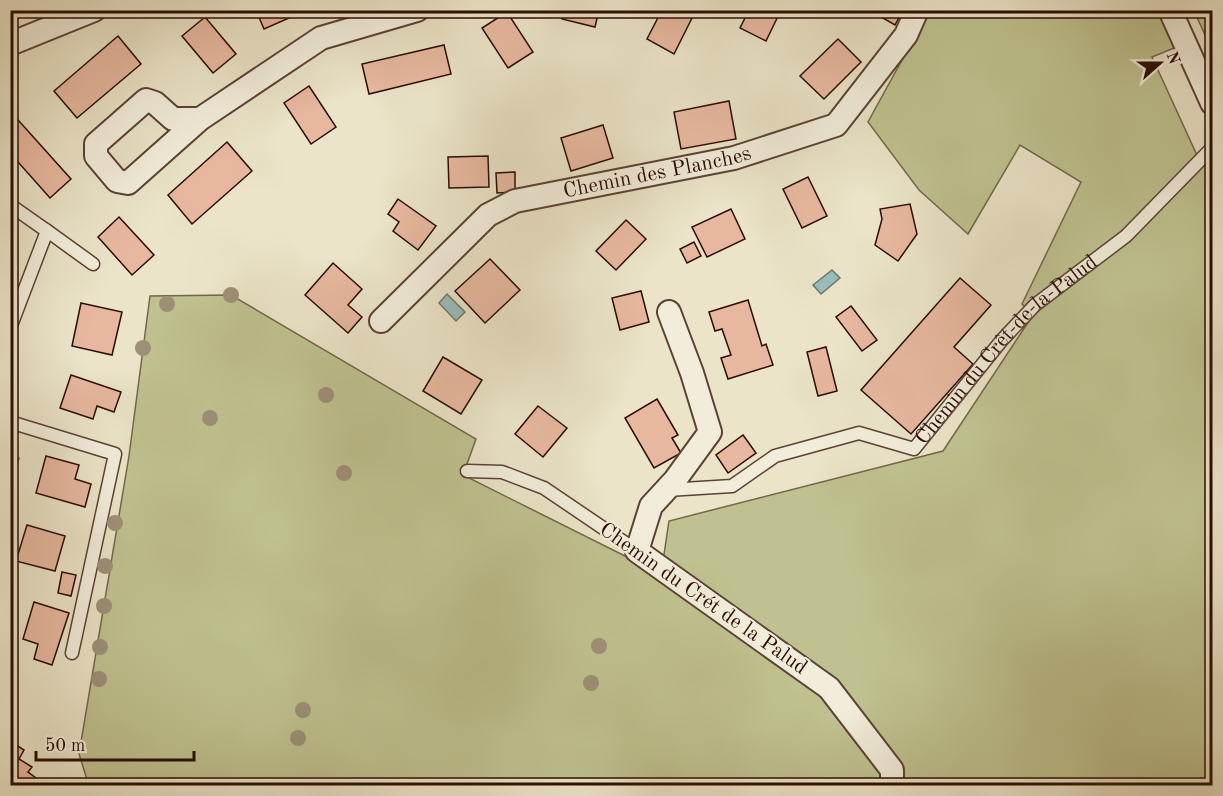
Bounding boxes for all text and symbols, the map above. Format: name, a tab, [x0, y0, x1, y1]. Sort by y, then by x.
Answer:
north arrow	[1130, 33, 1190, 93]
text: N	[1162, 50, 1182, 68]
street label: Chemin des Planches	[561, 143, 754, 202]
street label: Chemin du Crêt-de-la-Palud	[911, 251, 1101, 449]
street label: Chemin du Crét de la Palud	[595, 519, 811, 679]
scale bar	[36, 724, 194, 762]
text: 50 m	[45, 737, 85, 755]

